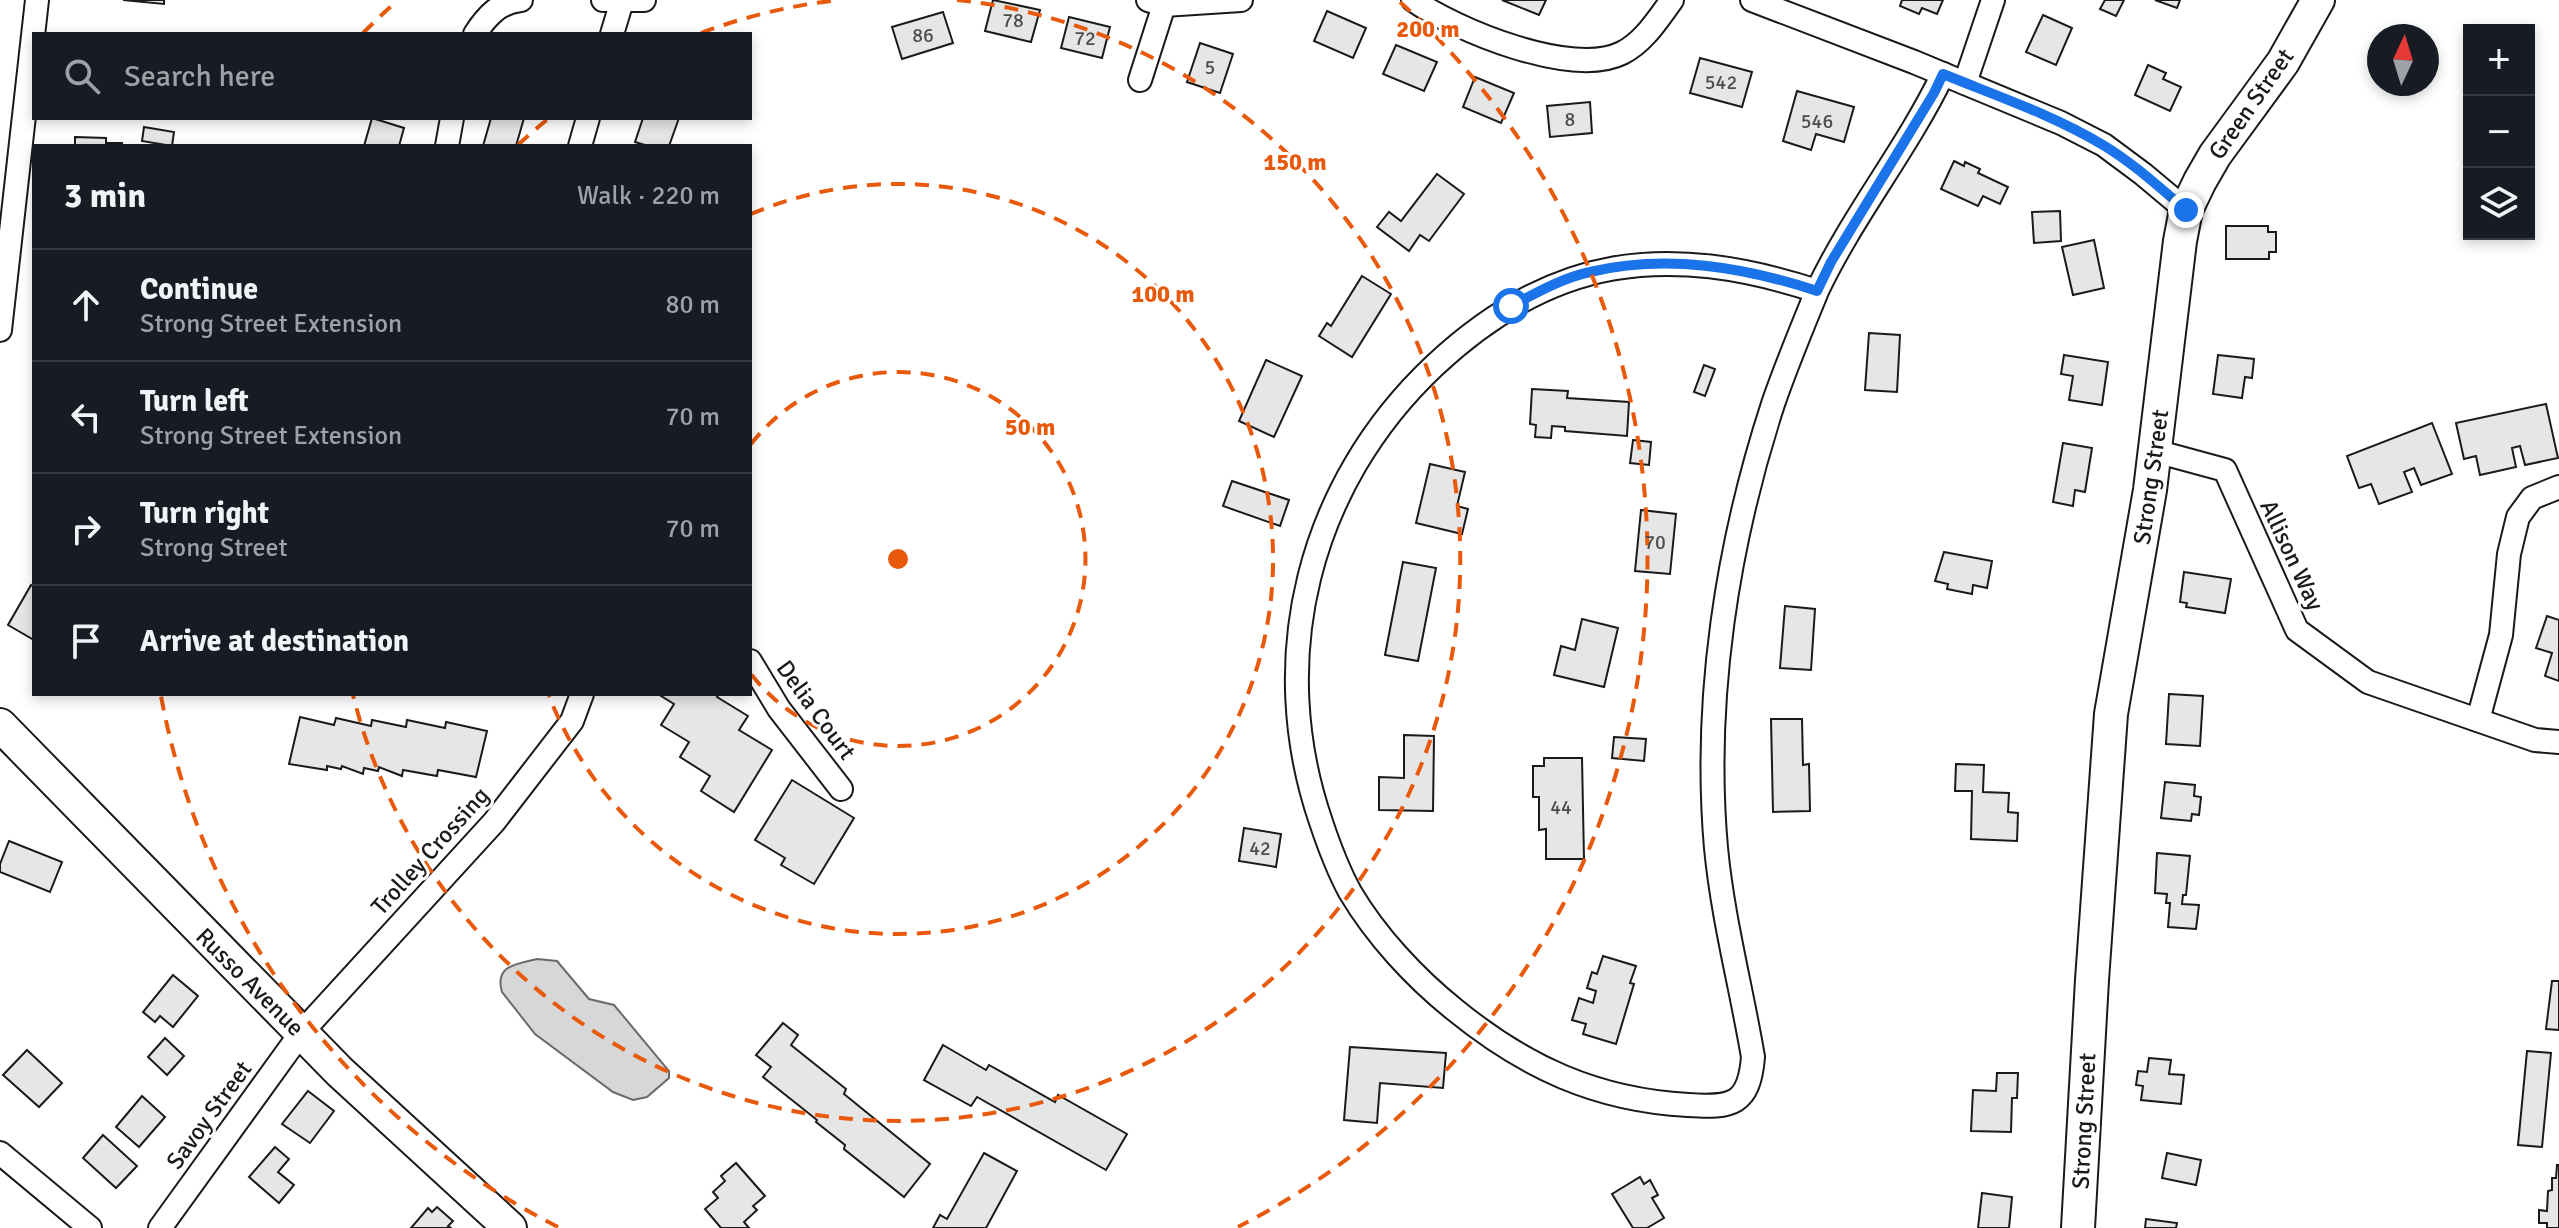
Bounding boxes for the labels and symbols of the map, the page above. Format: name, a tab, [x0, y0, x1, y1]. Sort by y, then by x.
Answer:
house number: 78	[1002, 8, 1024, 33]
text: 200 m	[1396, 14, 1460, 44]
house number: 86	[912, 23, 934, 48]
north arrow	[2367, 24, 2439, 96]
house number: 72	[1074, 26, 1096, 51]
street label: Green Street	[2202, 43, 2300, 165]
house number: 5	[1205, 55, 1215, 80]
house number: 542	[1705, 70, 1737, 95]
house number: 8	[1565, 107, 1575, 132]
house number: 546	[1801, 109, 1833, 134]
text: 150 m	[1263, 147, 1327, 177]
route end	[2168, 192, 2204, 228]
text: 100 m	[1131, 279, 1195, 309]
route start	[1493, 288, 1529, 324]
street label: Strong Street	[2127, 407, 2175, 547]
text: 50 m	[1005, 412, 1055, 442]
street label: Allison Way	[2253, 495, 2331, 615]
house number: 70	[1644, 530, 1666, 555]
centre of rings	[884, 545, 912, 573]
street label: Delia Court	[770, 654, 862, 766]
street label: Trolley Crossing	[365, 781, 495, 921]
house number: 44	[1550, 795, 1572, 820]
house number: 42	[1249, 836, 1271, 861]
street label: Russo Avenue	[190, 922, 310, 1042]
street label: Strong Street	[2065, 1052, 2103, 1190]
street label: Savoy Street	[160, 1055, 258, 1175]

